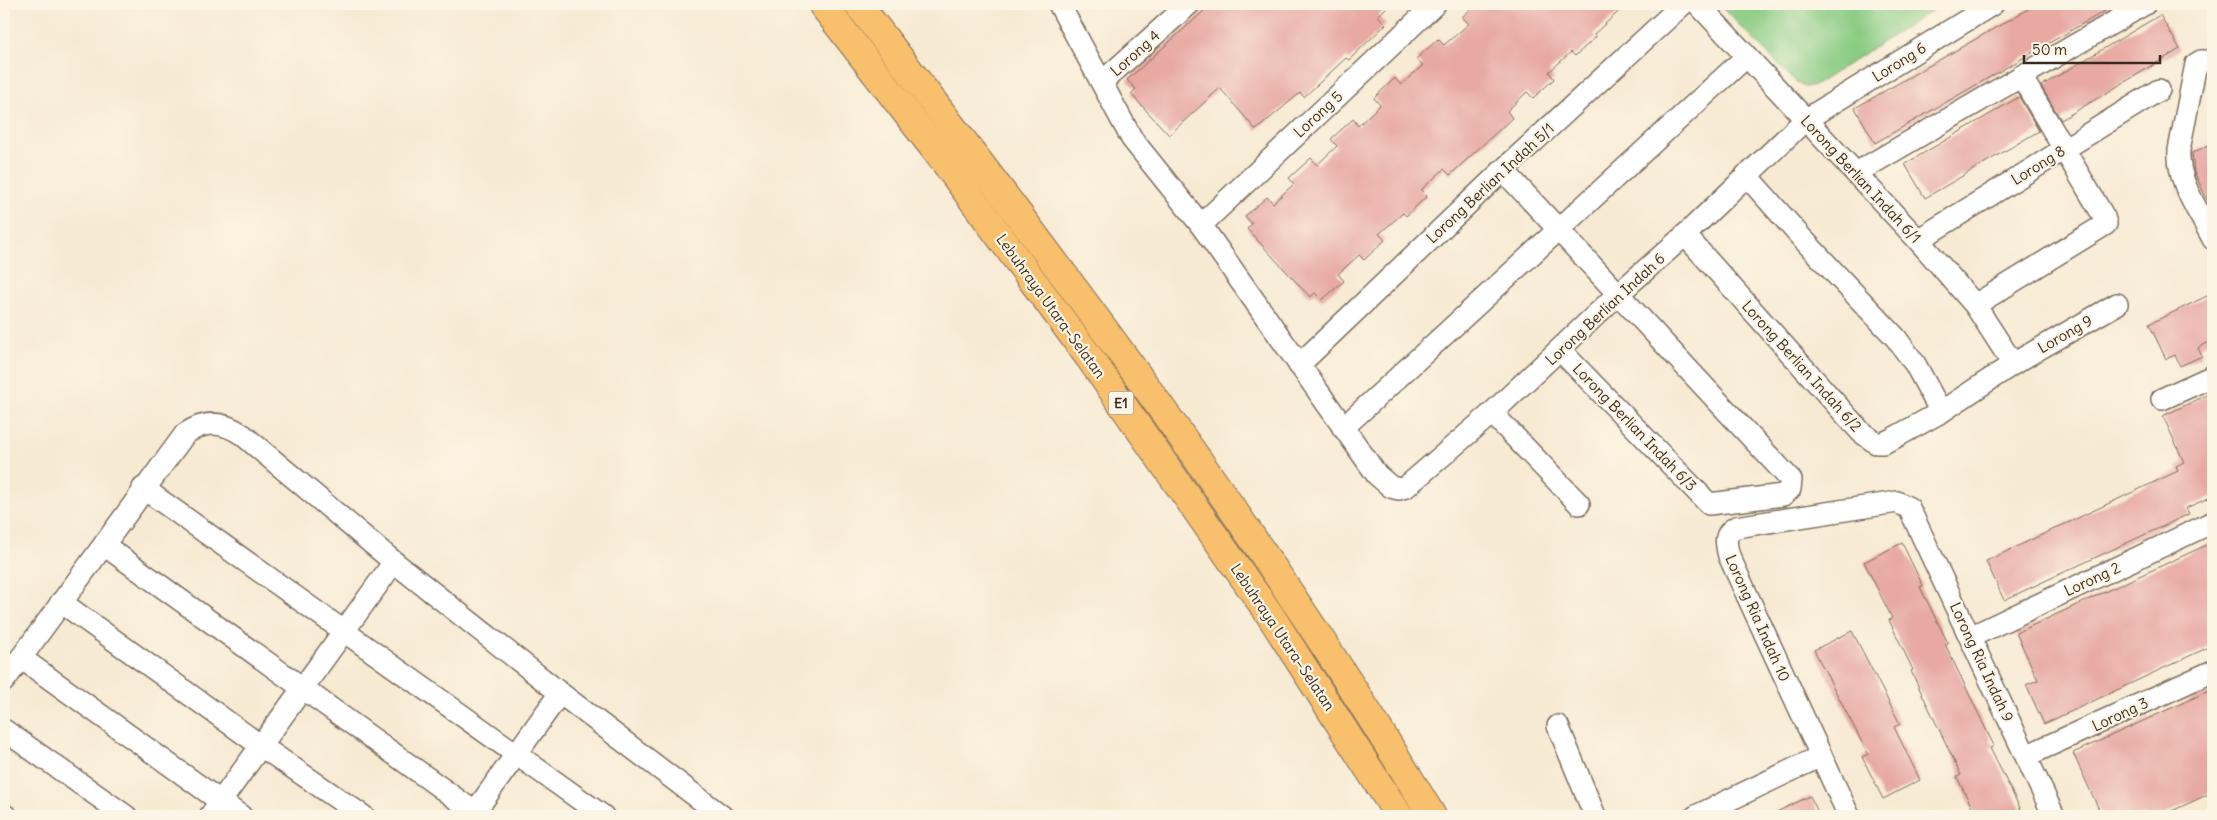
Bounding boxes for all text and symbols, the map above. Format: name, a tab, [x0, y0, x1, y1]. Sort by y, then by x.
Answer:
street label: Lorong 4	[1106, 26, 1164, 80]
scale bar	[2024, 32, 2161, 64]
street label: Lorong 6	[1868, 38, 1930, 86]
text: 50 m	[2032, 40, 2067, 59]
street label: Lorong 5	[1290, 87, 1346, 141]
street label: Lorong Berlian Indah 6/1	[1797, 111, 1925, 247]
street label: Lorong Berlian Indah 5/1	[1422, 119, 1558, 247]
street label: Lorong 8	[2007, 141, 2069, 189]
street label: Lebuhraya Utara–Selatan	[992, 230, 1110, 382]
street label: Lorong Berlian Indah 6	[1541, 249, 1669, 369]
street label: Lorong Berlian Indah 6/2	[1738, 296, 1866, 436]
street label: Lorong 9	[2034, 311, 2096, 357]
street label: Lorong Berlian Indah 6/3	[1569, 359, 1701, 495]
road number: E1	[1108, 392, 1134, 414]
street label: Lorong Ria Indah 10	[1721, 552, 1795, 684]
street label: Lorong 2	[2061, 558, 2123, 600]
street label: Lebuhraya Utara–Selatan	[1227, 560, 1340, 714]
street label: Lorong Ria Indah 9	[1946, 599, 2018, 725]
street label: Lorong 3	[2089, 693, 2151, 735]

